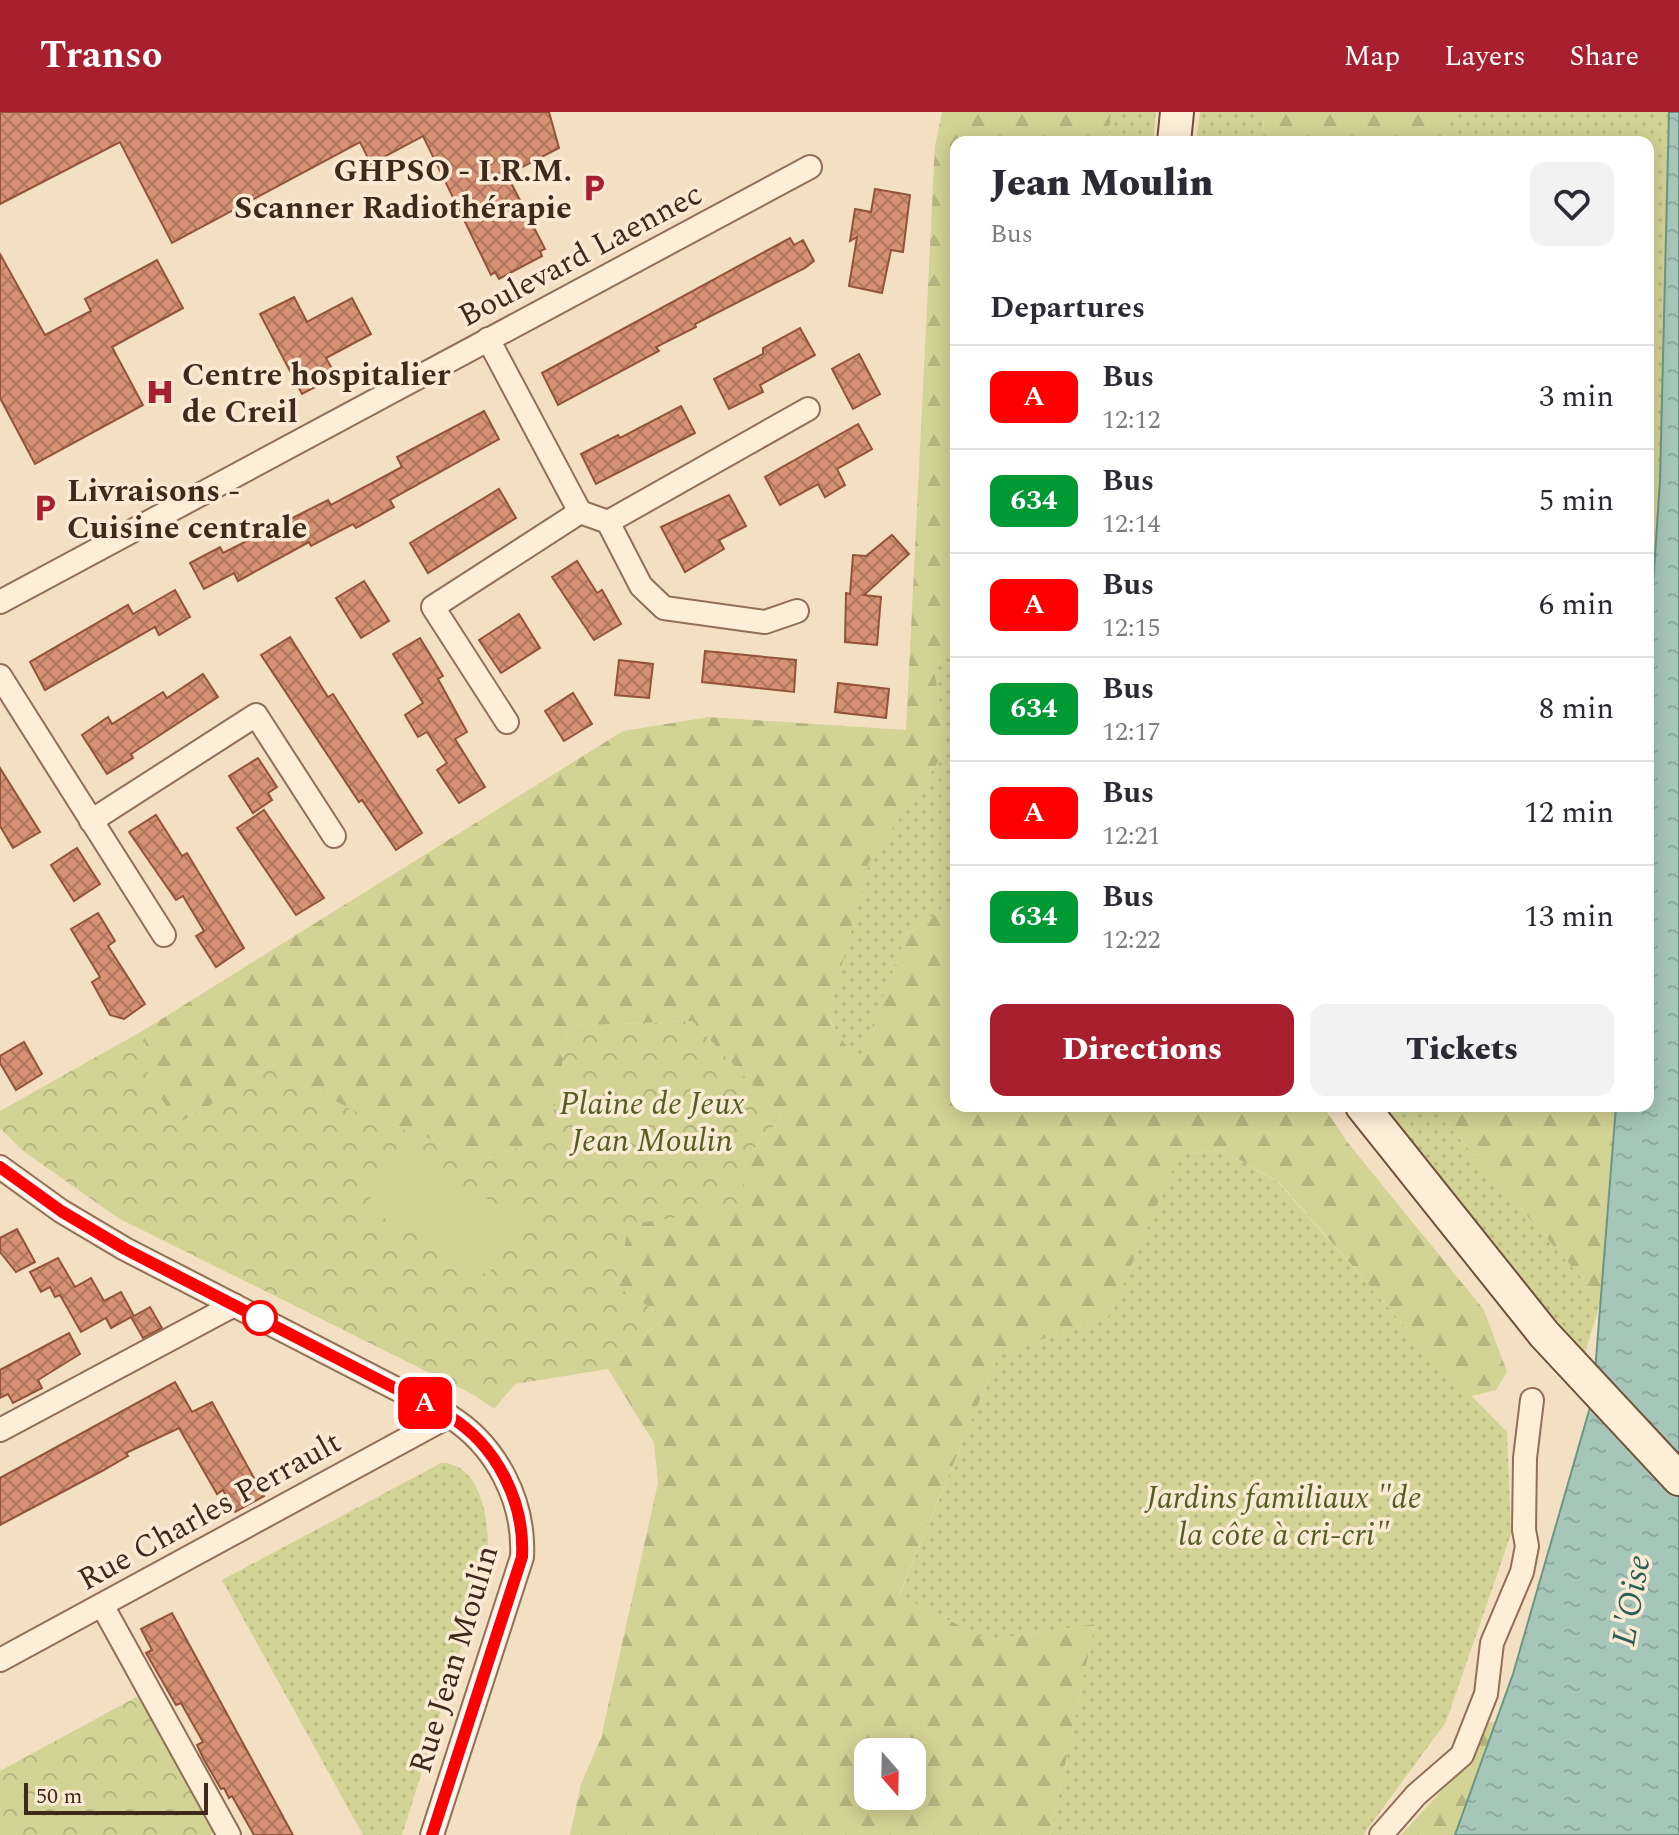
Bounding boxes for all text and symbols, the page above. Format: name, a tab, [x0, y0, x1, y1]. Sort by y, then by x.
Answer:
text: Transo	[40, 27, 162, 85]
text: Map	[1344, 35, 1400, 78]
text: Layers	[1444, 35, 1526, 78]
text: Share	[1570, 35, 1639, 78]
place label: GHPSO - I.R.M. Scanner Radiothérapie	[234, 147, 572, 233]
text: Jean Moulin	[990, 155, 1214, 213]
button: heart	[1530, 162, 1614, 246]
street label: Boulevard Laennec	[450, 170, 712, 340]
parking icon: GHPSO - I.R.M. Scanner Radiothérapie	[579, 173, 609, 203]
text: Bus	[990, 214, 1033, 254]
text: Departures	[990, 285, 1145, 331]
place label: Centre hospitalier de Creil	[182, 351, 451, 437]
text: Bus	[1102, 354, 1154, 400]
text: 3 min	[1539, 374, 1614, 420]
text: A	[1023, 375, 1045, 418]
hospital icon: Centre hospitalier de Creil	[145, 377, 175, 407]
text: 12:12	[1102, 400, 1161, 440]
text: Bus	[1102, 458, 1154, 504]
place label: Livraisons - Cuisine centrale	[67, 467, 307, 553]
text: 5 min	[1539, 478, 1614, 524]
text: 634	[1010, 479, 1058, 522]
parking icon: Livraisons - Cuisine centrale	[30, 493, 60, 523]
text: 12:14	[1102, 504, 1161, 544]
text: Bus	[1102, 562, 1154, 608]
text: 6 min	[1539, 582, 1614, 628]
text: A	[1023, 583, 1045, 626]
text: 12:15	[1102, 608, 1161, 648]
text: Bus	[1102, 666, 1154, 712]
text: 8 min	[1539, 686, 1614, 732]
text: 634	[1010, 687, 1058, 730]
text: 12:17	[1102, 712, 1161, 752]
text: Bus	[1102, 770, 1154, 816]
text: 12 min	[1524, 790, 1614, 836]
text: A	[1023, 791, 1045, 834]
text: 12:21	[1102, 816, 1161, 856]
text: Bus	[1102, 874, 1154, 920]
text: 13 min	[1524, 894, 1614, 940]
text: 634	[1010, 895, 1058, 938]
text: 12:22	[1102, 920, 1161, 960]
button: Directions	[990, 1004, 1294, 1096]
button: Tickets	[1310, 1004, 1614, 1096]
park label: Plaine de Jeux Jean Moulin	[559, 1080, 745, 1166]
unlabelled marker	[243, 1301, 277, 1335]
line badge: A	[399, 1377, 451, 1429]
text: A	[414, 1381, 436, 1424]
street label: Rue Charles Perrault	[69, 1418, 350, 1604]
park label: Jardins familiaux "de la côte à cri-cri"	[1144, 1474, 1422, 1560]
street label: Rue Jean Moulin	[396, 1539, 512, 1780]
water label: L'Oise	[1598, 1551, 1666, 1650]
north arrow	[854, 1738, 926, 1810]
map controls	[854, 1738, 926, 1810]
scale bar	[24, 1779, 208, 1815]
text: 50 m	[36, 1780, 82, 1813]

